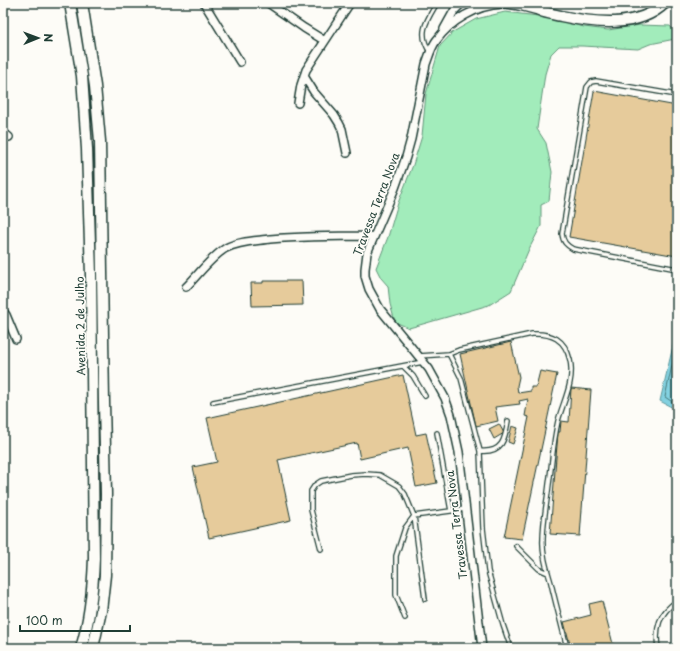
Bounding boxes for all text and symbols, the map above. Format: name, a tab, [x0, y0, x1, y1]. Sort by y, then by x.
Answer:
north arrow	[18, 18, 58, 58]
text: N	[40, 33, 57, 43]
street label: Travessa Terra Nova	[348, 150, 404, 258]
street label: Avenida 2 de Julho	[71, 276, 89, 376]
street label: Travessa Terra Nova	[441, 469, 471, 580]
scale bar	[20, 607, 130, 633]
text: 100 m	[26, 611, 63, 629]

